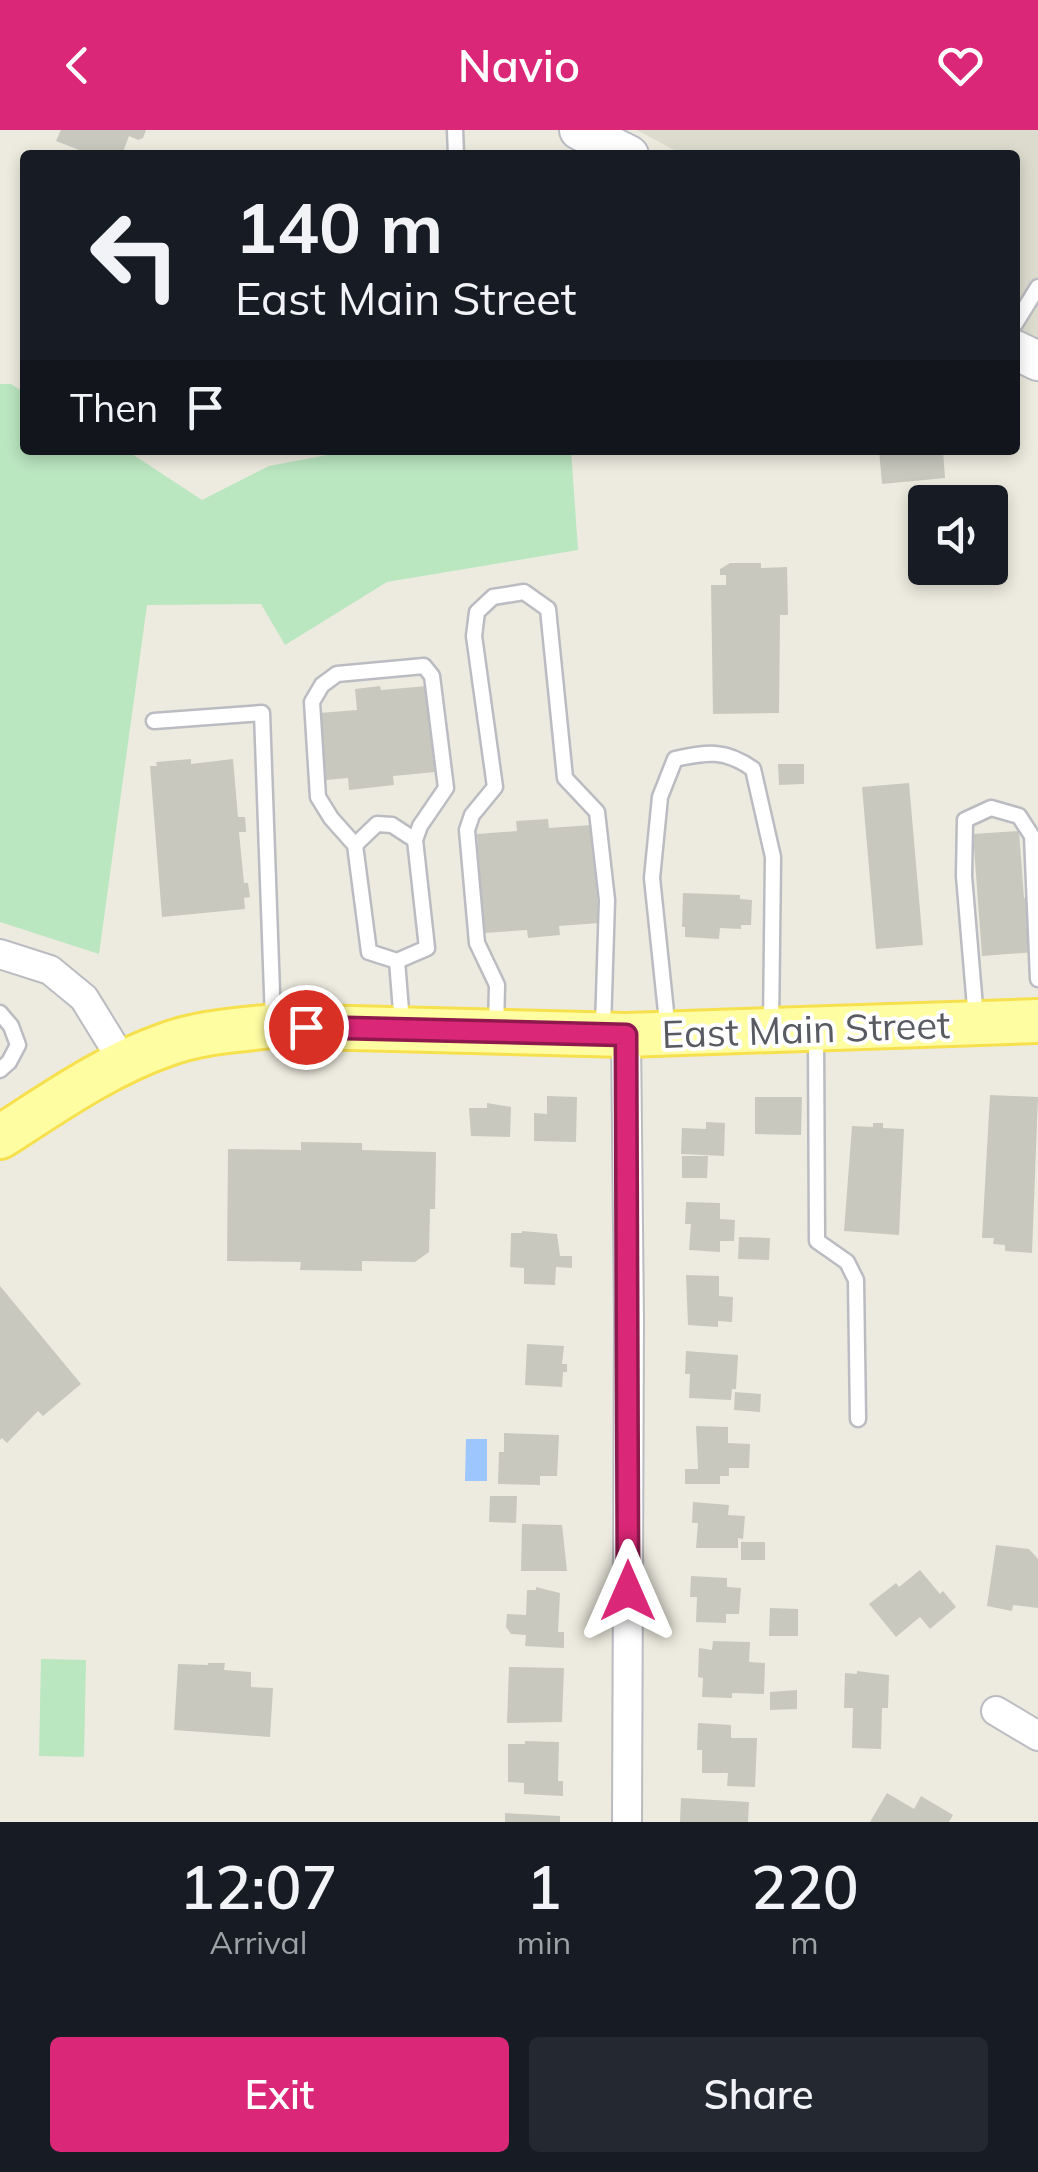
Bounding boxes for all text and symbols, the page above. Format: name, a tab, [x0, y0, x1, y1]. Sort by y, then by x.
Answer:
text: Navio	[458, 37, 580, 93]
icon: back	[50, 38, 105, 93]
icon: heart	[933, 38, 988, 93]
text: 140 m	[235, 183, 443, 271]
icon: left	[70, 190, 200, 320]
text: East Main Street	[235, 270, 577, 326]
icon: arrive	[178, 380, 233, 435]
text: Then	[70, 384, 158, 432]
map controls	[908, 485, 1008, 585]
button: sound	[908, 485, 1008, 585]
pin	[264, 985, 349, 1070]
icon: arrive	[279, 1000, 334, 1055]
street label: East Main Street	[661, 1000, 951, 1058]
position arrow	[576, 1539, 680, 1643]
text: 12:07	[179, 1849, 338, 1924]
text: 1	[526, 1849, 562, 1924]
text: 220	[751, 1849, 859, 1924]
text: Arrival	[210, 1922, 307, 1962]
text: min	[517, 1922, 571, 1962]
text: m	[791, 1922, 819, 1962]
button: Exit	[50, 2037, 509, 2152]
button: Share	[529, 2037, 988, 2152]

